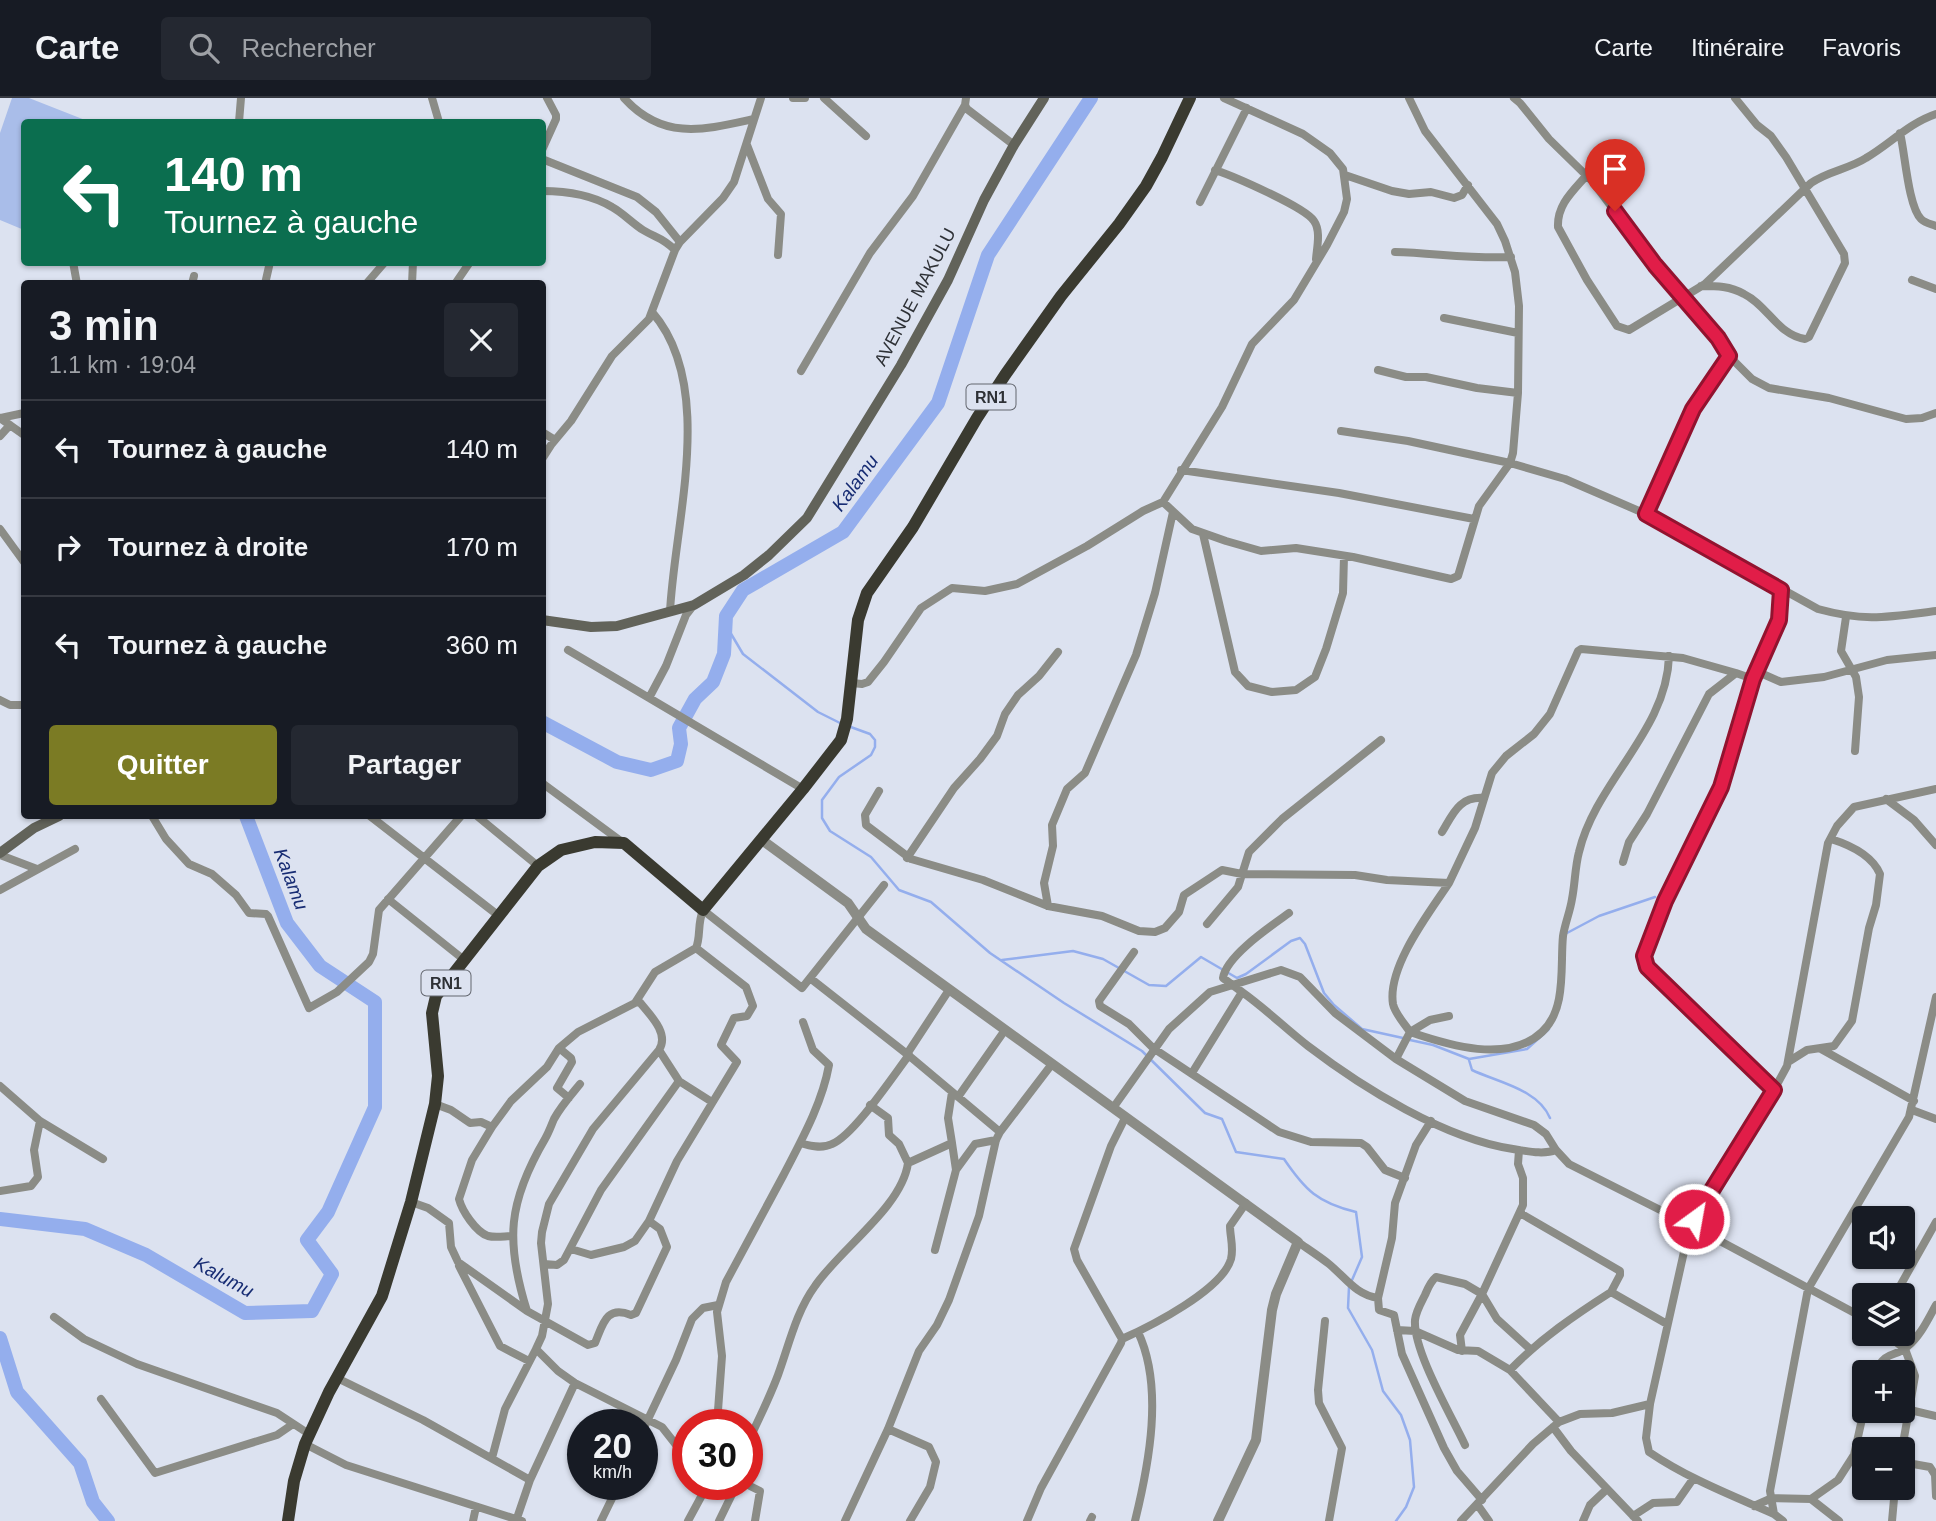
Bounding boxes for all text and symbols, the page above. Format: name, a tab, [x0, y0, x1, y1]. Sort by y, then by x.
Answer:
search box	[161, 17, 651, 80]
text: Carte	[35, 29, 119, 66]
icon: search	[185, 29, 223, 67]
text: Rechercher	[241, 33, 376, 63]
text: Carte	[1594, 34, 1653, 61]
text: Itinéraire	[1691, 34, 1784, 61]
text: Favoris	[1822, 34, 1901, 61]
pin	[1585, 139, 1645, 211]
icon: left	[49, 147, 140, 238]
text: 140 m	[164, 147, 303, 201]
icon: arrive	[1596, 150, 1634, 188]
text: Tournez à gauche	[164, 204, 418, 240]
street label: AVENUE MAKULU	[870, 225, 960, 369]
text: 3 min	[49, 302, 159, 349]
button: close	[444, 303, 518, 377]
text: 1.1 km · 19:04	[49, 352, 196, 378]
road number: RN1	[967, 384, 1016, 410]
icon: left	[49, 430, 87, 468]
text: Tournez à gauche	[108, 434, 327, 464]
text: 140 m	[446, 434, 518, 464]
water label: Kalamu	[828, 450, 883, 515]
icon: right	[49, 528, 87, 566]
text: Tournez à droite	[108, 532, 308, 562]
text: 170 m	[446, 532, 518, 562]
icon: left	[49, 626, 87, 664]
text: Tournez à gauche	[108, 630, 327, 660]
text: 360 m	[446, 630, 518, 660]
button: Quitter	[49, 725, 277, 805]
button: Partager	[291, 725, 518, 805]
water label: Kalamu	[270, 845, 313, 913]
road number: RN1	[422, 970, 471, 996]
position arrow	[1657, 1182, 1731, 1256]
map controls	[1852, 1206, 1915, 1500]
button: sound	[1852, 1206, 1915, 1269]
water label: Kalumu	[191, 1253, 258, 1302]
button: layers	[1852, 1283, 1915, 1346]
button: +	[1852, 1360, 1915, 1423]
speed limit sign: 30	[672, 1409, 763, 1500]
text: 20	[593, 1426, 632, 1465]
button: −	[1852, 1437, 1915, 1500]
text: km/h	[593, 1462, 632, 1482]

